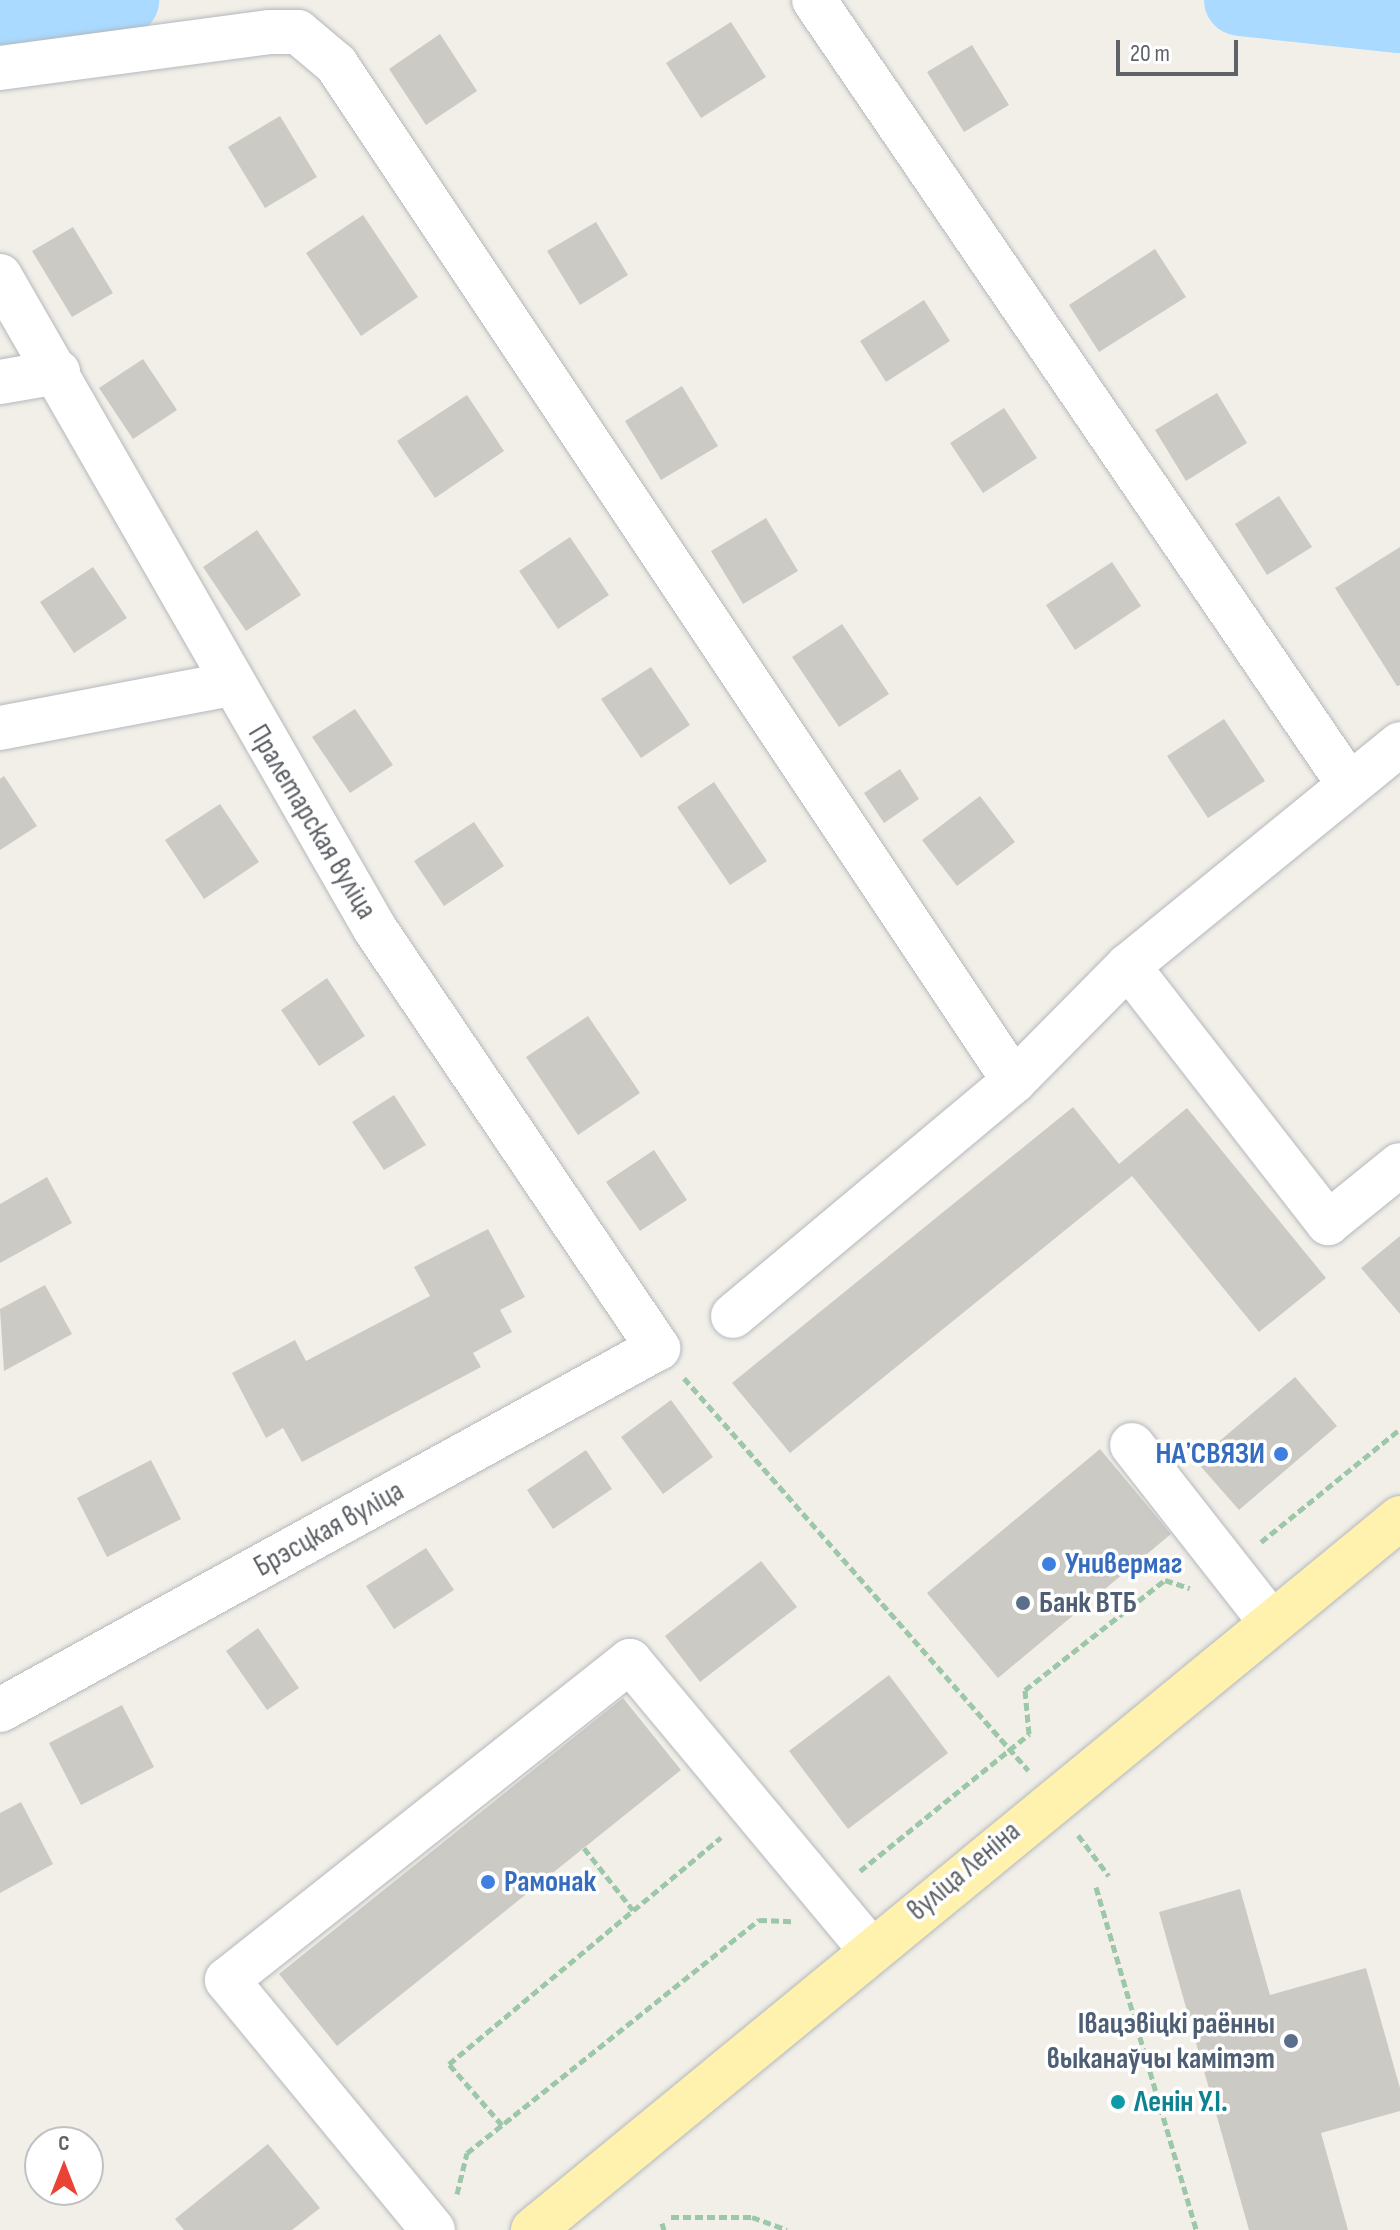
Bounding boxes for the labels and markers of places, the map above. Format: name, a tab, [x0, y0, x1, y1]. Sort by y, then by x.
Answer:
place label: НАʼСВЯЗИ	[1156, 1436, 1265, 1472]
marker: НАʼСВЯЗИ	[1272, 1445, 1290, 1463]
place label: Универмаг	[1065, 1546, 1182, 1582]
marker: Универмаг	[1040, 1555, 1058, 1573]
place label: Банк ВТБ	[1039, 1585, 1137, 1621]
marker: Банк ВТБ	[1014, 1594, 1032, 1612]
place label: Рамонак	[504, 1864, 596, 1900]
marker: Рамонак	[479, 1873, 497, 1891]
place label: Івацэвіцкі раённы выканаўчы камітэт	[1047, 2006, 1275, 2076]
marker: Івацэвіцкі раённы выканаўчы камітэт	[1282, 2032, 1300, 2050]
place label: Ленін У.І.	[1134, 2084, 1228, 2120]
marker: Ленін У.І.	[1109, 2093, 1127, 2111]

